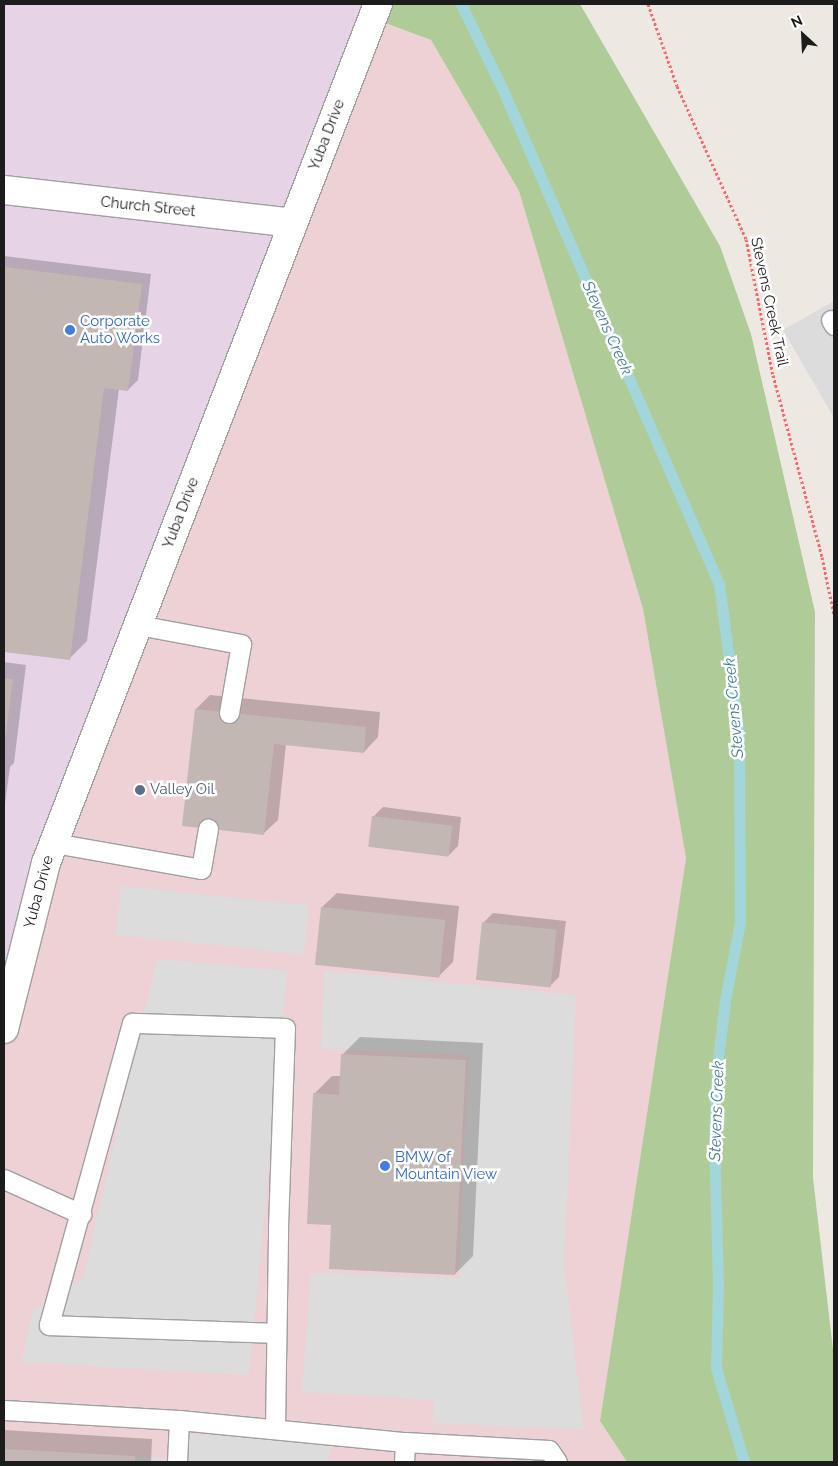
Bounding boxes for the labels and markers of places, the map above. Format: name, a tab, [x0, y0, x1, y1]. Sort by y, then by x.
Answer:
place label: Corporate Auto Works	[80, 312, 161, 347]
marker: Corporate Auto Works	[64, 324, 76, 336]
place label: Valley Oil	[150, 781, 215, 799]
marker: Valley Oil	[134, 784, 146, 796]
place label: BMW of Mountain View	[395, 1148, 498, 1183]
marker: BMW of Mountain View	[379, 1160, 391, 1172]

